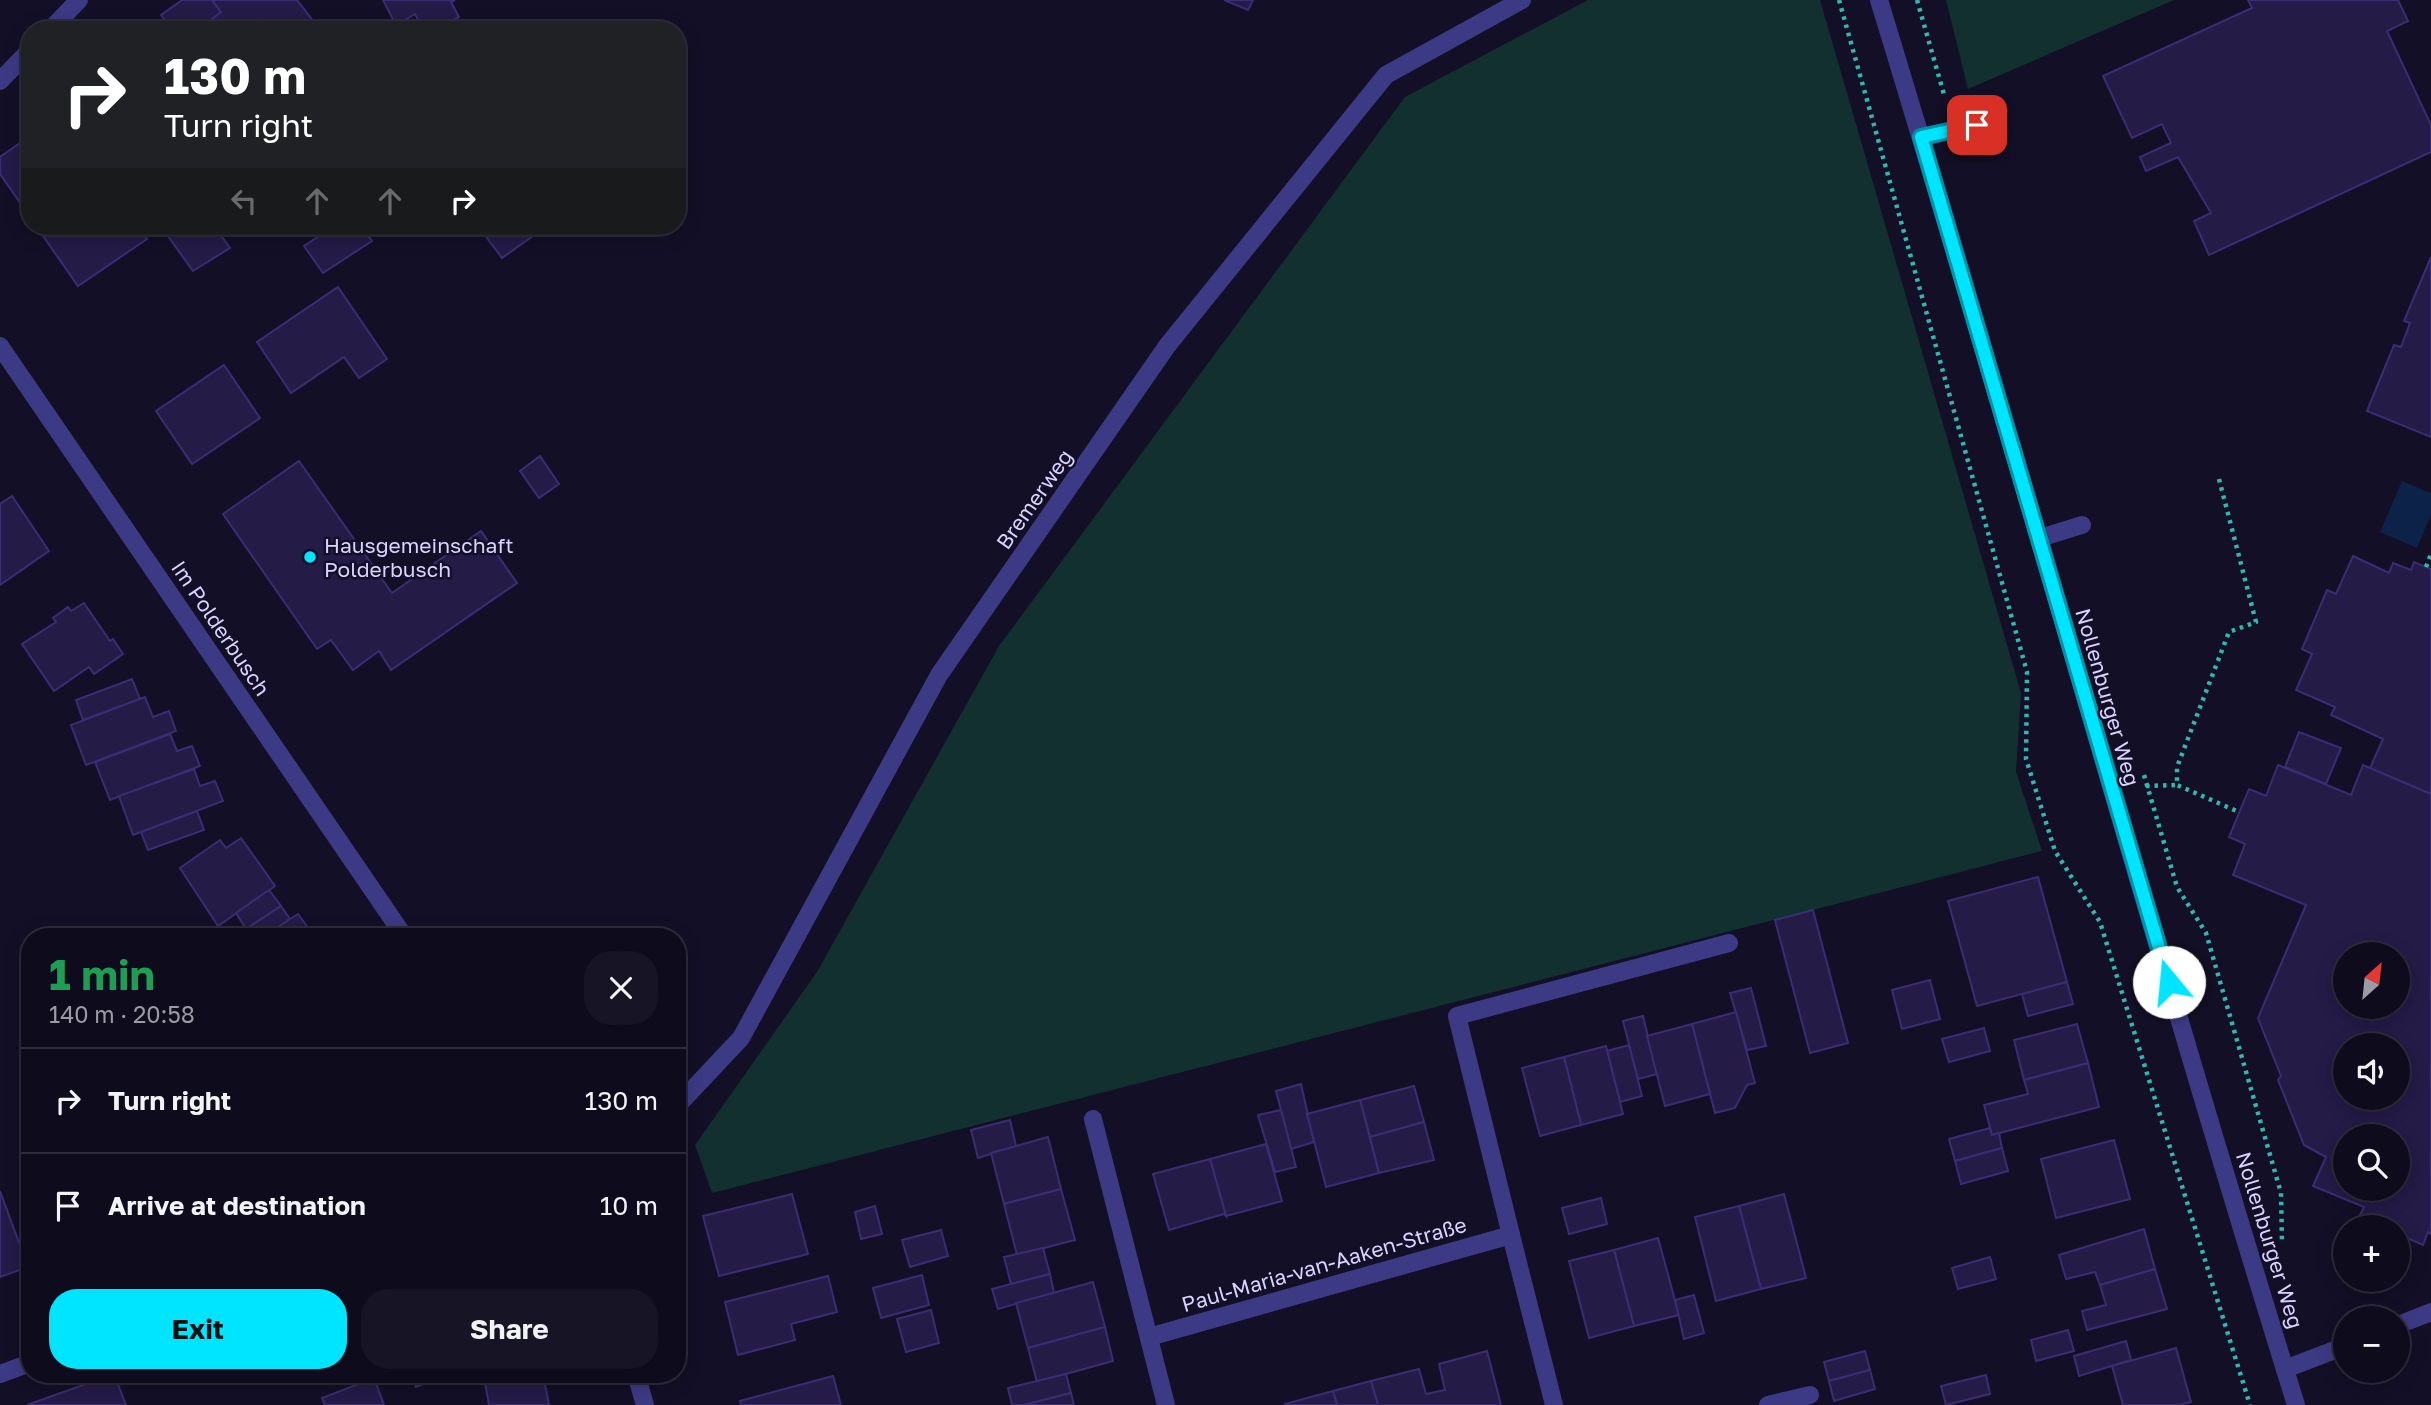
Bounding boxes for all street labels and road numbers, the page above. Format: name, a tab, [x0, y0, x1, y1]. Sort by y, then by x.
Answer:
street label: Bremerweg	[990, 444, 1078, 554]
street label: Im Polderbusch	[166, 555, 276, 701]
street label: Nollenburger Weg	[2070, 605, 2146, 789]
street label: Nollenburger Weg	[2231, 1148, 2309, 1332]
street label: Paul-Maria-van-Aaken-Straße	[1179, 1211, 1469, 1317]

